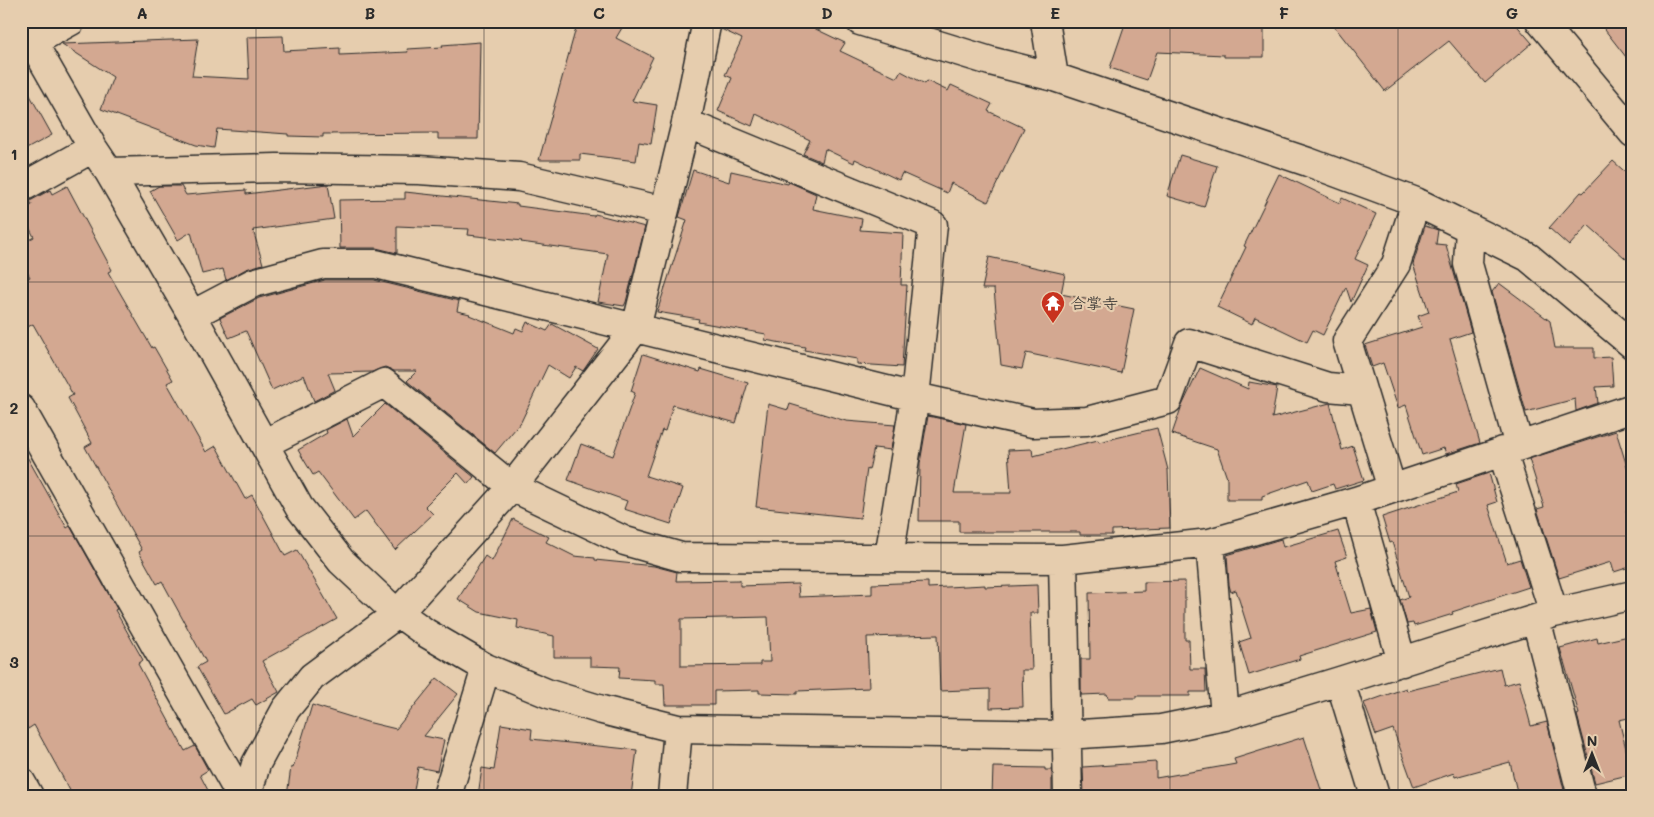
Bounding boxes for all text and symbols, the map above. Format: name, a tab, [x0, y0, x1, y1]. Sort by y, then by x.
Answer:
text: A	[136, 2, 148, 23]
text: B	[365, 2, 375, 23]
text: C	[593, 2, 605, 23]
text: D	[821, 2, 833, 23]
text: E	[1050, 2, 1060, 23]
text: F	[1279, 2, 1289, 23]
text: G	[1506, 2, 1518, 23]
text: 1	[10, 143, 18, 164]
temple icon: 合掌寺	[1040, 290, 1066, 324]
place label: 合掌寺	[1070, 292, 1118, 313]
text: 2	[10, 397, 19, 418]
text: 3	[9, 651, 19, 672]
north arrow	[1566, 730, 1616, 780]
text: N	[1587, 731, 1597, 750]

